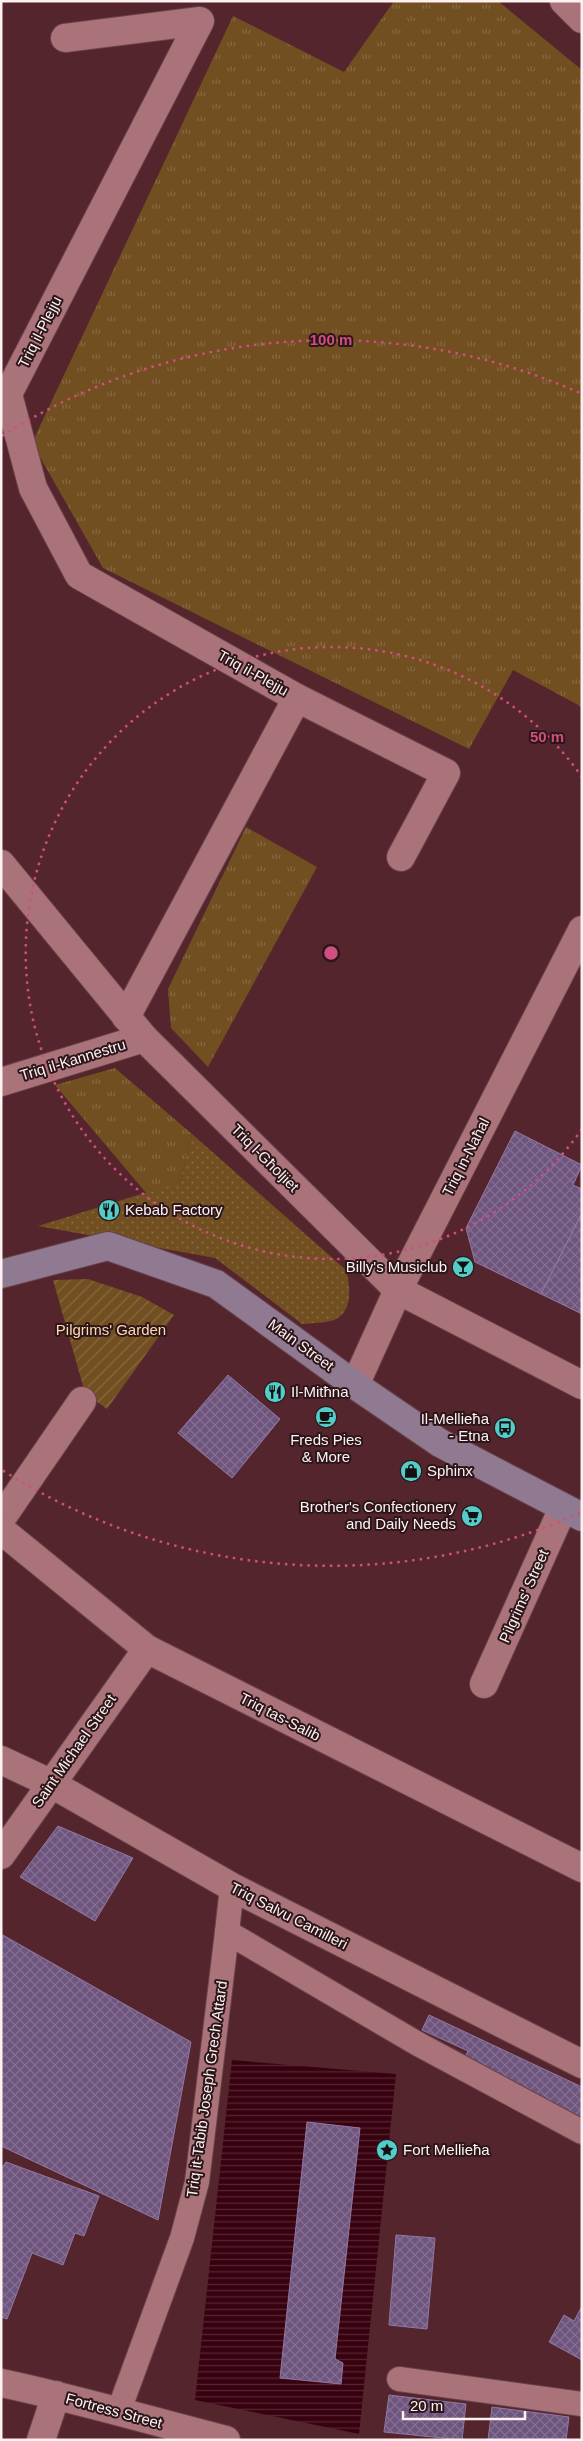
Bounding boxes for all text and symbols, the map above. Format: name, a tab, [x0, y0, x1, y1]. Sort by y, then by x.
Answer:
street label: Triq il-Plejju	[14, 293, 65, 370]
text: 100 m	[310, 331, 352, 348]
street label: Triq il-Plejju	[215, 646, 291, 699]
text: 50 m	[530, 728, 564, 745]
centre of rings	[322, 944, 340, 962]
street label: Triq il-Kannestru	[18, 1035, 128, 1084]
street label: Triq in-Naħal	[439, 1115, 492, 1199]
street label: Triq l-Għoljiet	[228, 1120, 303, 1196]
restaurant icon: Kebab Factory	[97, 1198, 121, 1222]
place label: Kebab Factory	[125, 1201, 223, 1218]
bar icon: Billy's Musiclub	[451, 1255, 475, 1279]
place label: Billy's Musiclub	[346, 1258, 447, 1275]
street label: Main Street	[265, 1315, 338, 1375]
park label: Pilgrims' Garden	[56, 1321, 166, 1338]
restaurant icon: Il-Mitħna	[263, 1380, 287, 1404]
place label: Il-Mitħna	[291, 1383, 349, 1400]
cafe icon: Freds Pies & More	[314, 1405, 338, 1429]
place label: Il-Mellieħa - Etna	[421, 1410, 490, 1444]
bus stop icon: Il-Mellieħa - Etna	[493, 1416, 517, 1440]
place label: Freds Pies & More	[290, 1431, 362, 1465]
shop icon: Sphinx	[399, 1459, 423, 1483]
place label: Sphinx	[427, 1462, 473, 1479]
place label: Brother's Confectionery and Daily Needs	[300, 1498, 456, 1532]
supermarket icon: Brother's Confectionery and Daily Needs	[460, 1504, 484, 1528]
street label: Pilgrims' Street	[495, 1546, 552, 1645]
street label: Triq tas-Salib	[237, 1689, 323, 1744]
street label: Saint Michael Street	[28, 1690, 120, 1811]
street label: Triq Salvu Camilleri	[228, 1879, 351, 1953]
street label: Triq it-Tabib Joseph Grech Attard	[183, 1979, 230, 2198]
place icon: Fort Mellieħa	[375, 2138, 399, 2162]
place label: Fort Mellieħa	[403, 2141, 490, 2158]
scale bar	[403, 2388, 526, 2420]
street label: Fortress Street	[64, 2389, 165, 2432]
text: 20 m	[410, 2397, 443, 2414]

